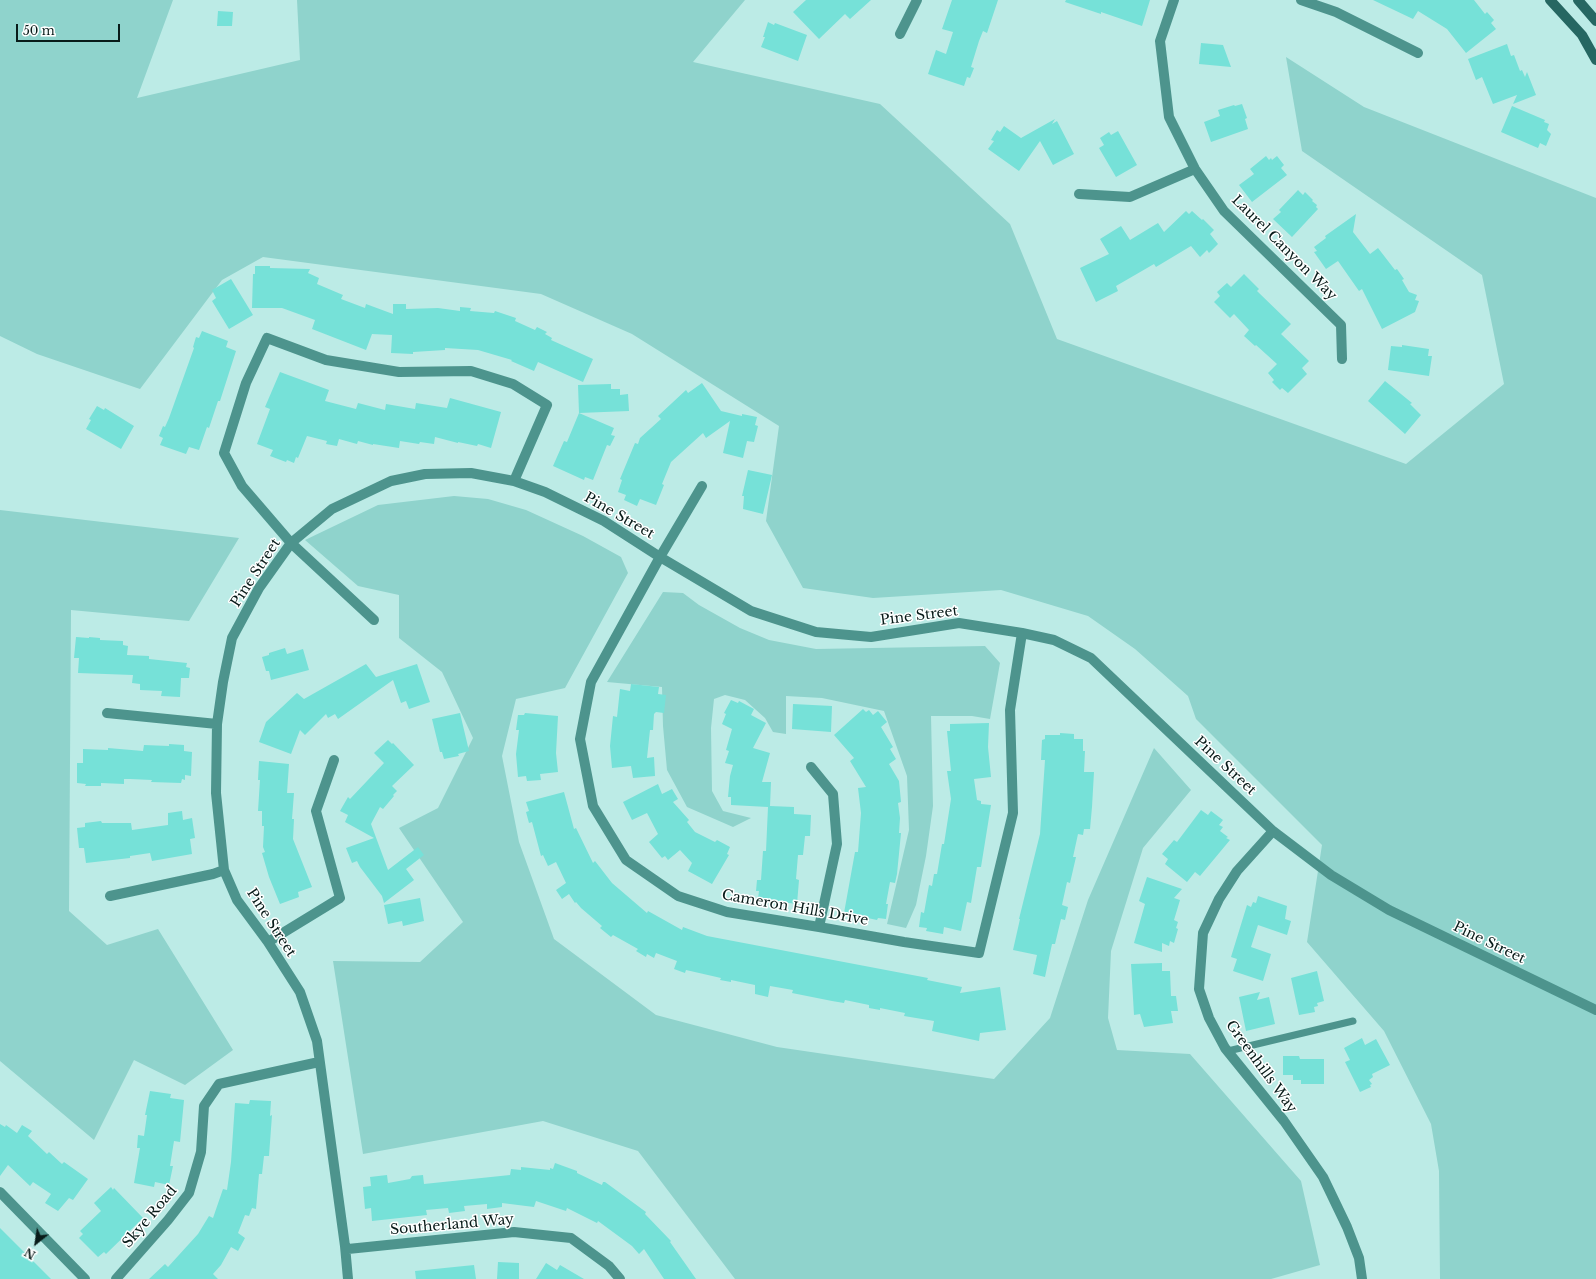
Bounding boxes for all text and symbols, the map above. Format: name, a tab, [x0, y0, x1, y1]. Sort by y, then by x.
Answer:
scale bar	[18, 16, 122, 42]
text: 50 m	[23, 23, 55, 38]
street label: Laurel Canyon Way	[1228, 192, 1340, 304]
street label: Pine Street	[581, 489, 657, 543]
street label: Pine Street	[228, 536, 284, 610]
street label: Pine Street	[879, 603, 959, 629]
street label: Pine Street	[1191, 733, 1259, 799]
street label: Pine Street	[243, 886, 299, 960]
street label: Cameron Hills Drive	[720, 887, 870, 929]
street label: Pine Street	[1450, 918, 1528, 968]
street label: Greenhills Way	[1222, 1018, 1300, 1116]
street label: Skye Road	[119, 1183, 181, 1251]
street label: Southerland Way	[389, 1211, 515, 1239]
north arrow	[16, 1223, 56, 1263]
text: N	[22, 1245, 38, 1262]

